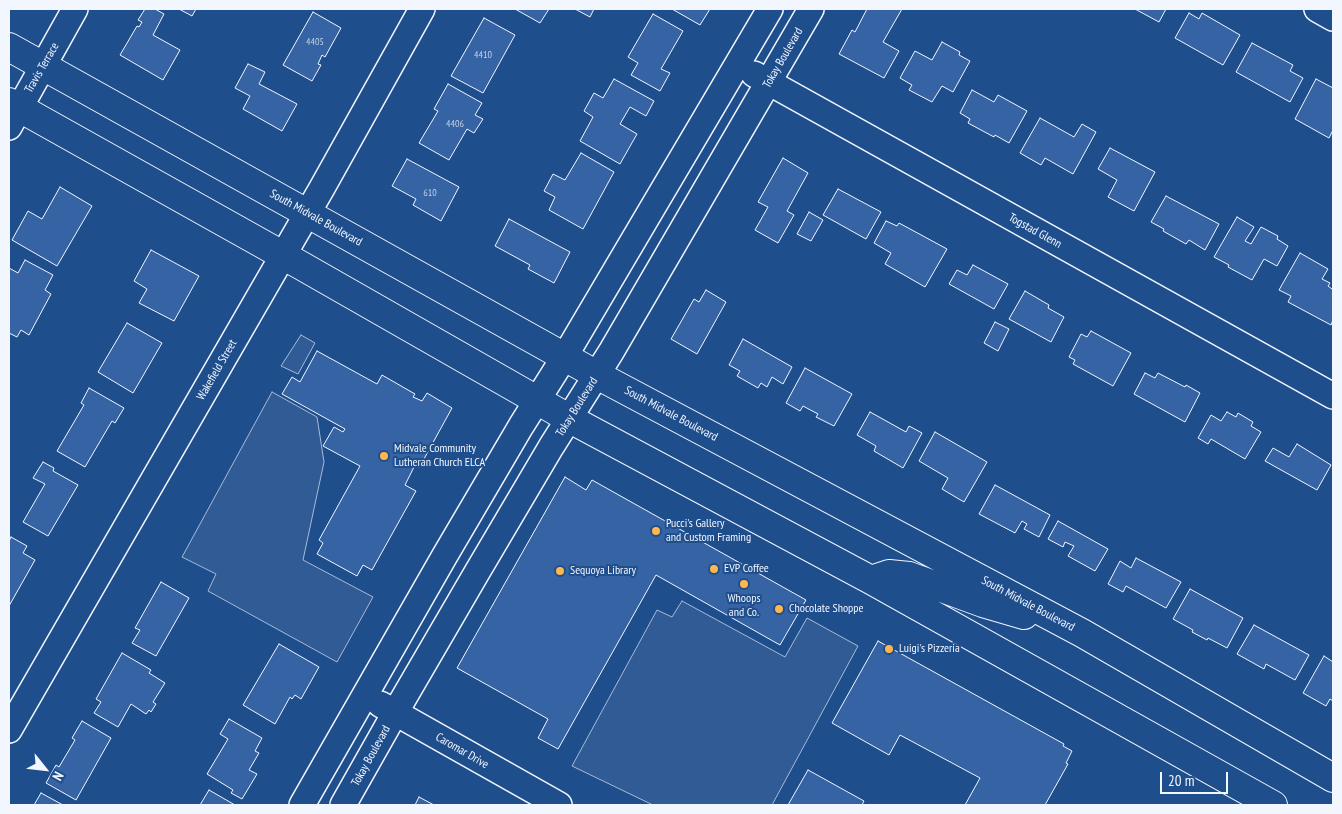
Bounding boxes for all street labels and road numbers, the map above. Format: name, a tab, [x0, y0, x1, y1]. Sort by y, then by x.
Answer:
street label: Tokay Boulevard	[760, 25, 806, 91]
street label: Travis Terrace	[22, 40, 62, 96]
street label: South Midvale Boulevard	[267, 187, 365, 249]
street label: Togstad Glenn	[1006, 211, 1064, 251]
street label: Wakefield Street	[194, 337, 240, 403]
street label: Tokay Boulevard	[553, 375, 601, 439]
street label: South Midvale Boulevard	[622, 383, 720, 445]
street label: South Midvale Boulevard	[979, 573, 1077, 635]
street label: Tokay Boulevard	[348, 723, 394, 789]
street label: Caromar Drive	[433, 730, 491, 772]

